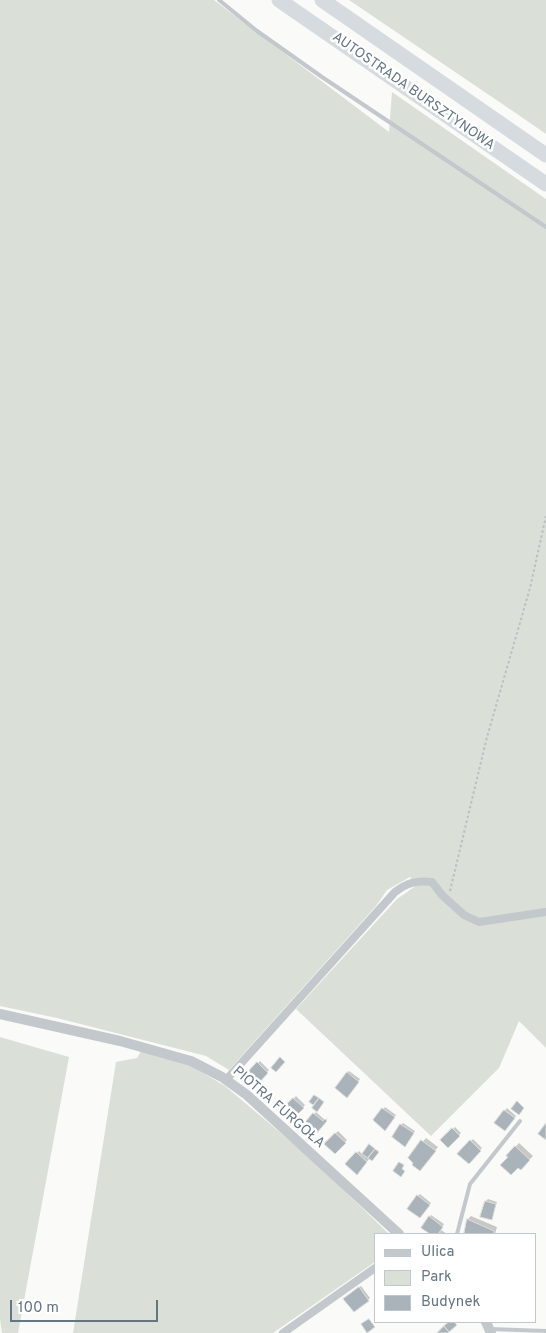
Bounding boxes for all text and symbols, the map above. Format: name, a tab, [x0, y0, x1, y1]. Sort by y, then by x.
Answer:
street label: AUTOSTRADA BURSZTYNOWA	[328, 29, 498, 155]
street label: PIOTRA FURGOŁA	[229, 1064, 327, 1152]
legend	[374, 1233, 536, 1323]
text: Ulica	[421, 1243, 454, 1262]
text: Park	[421, 1268, 452, 1287]
scale bar	[12, 1290, 160, 1322]
text: Budynek	[421, 1293, 480, 1312]
text: 100 m	[18, 1299, 59, 1318]

